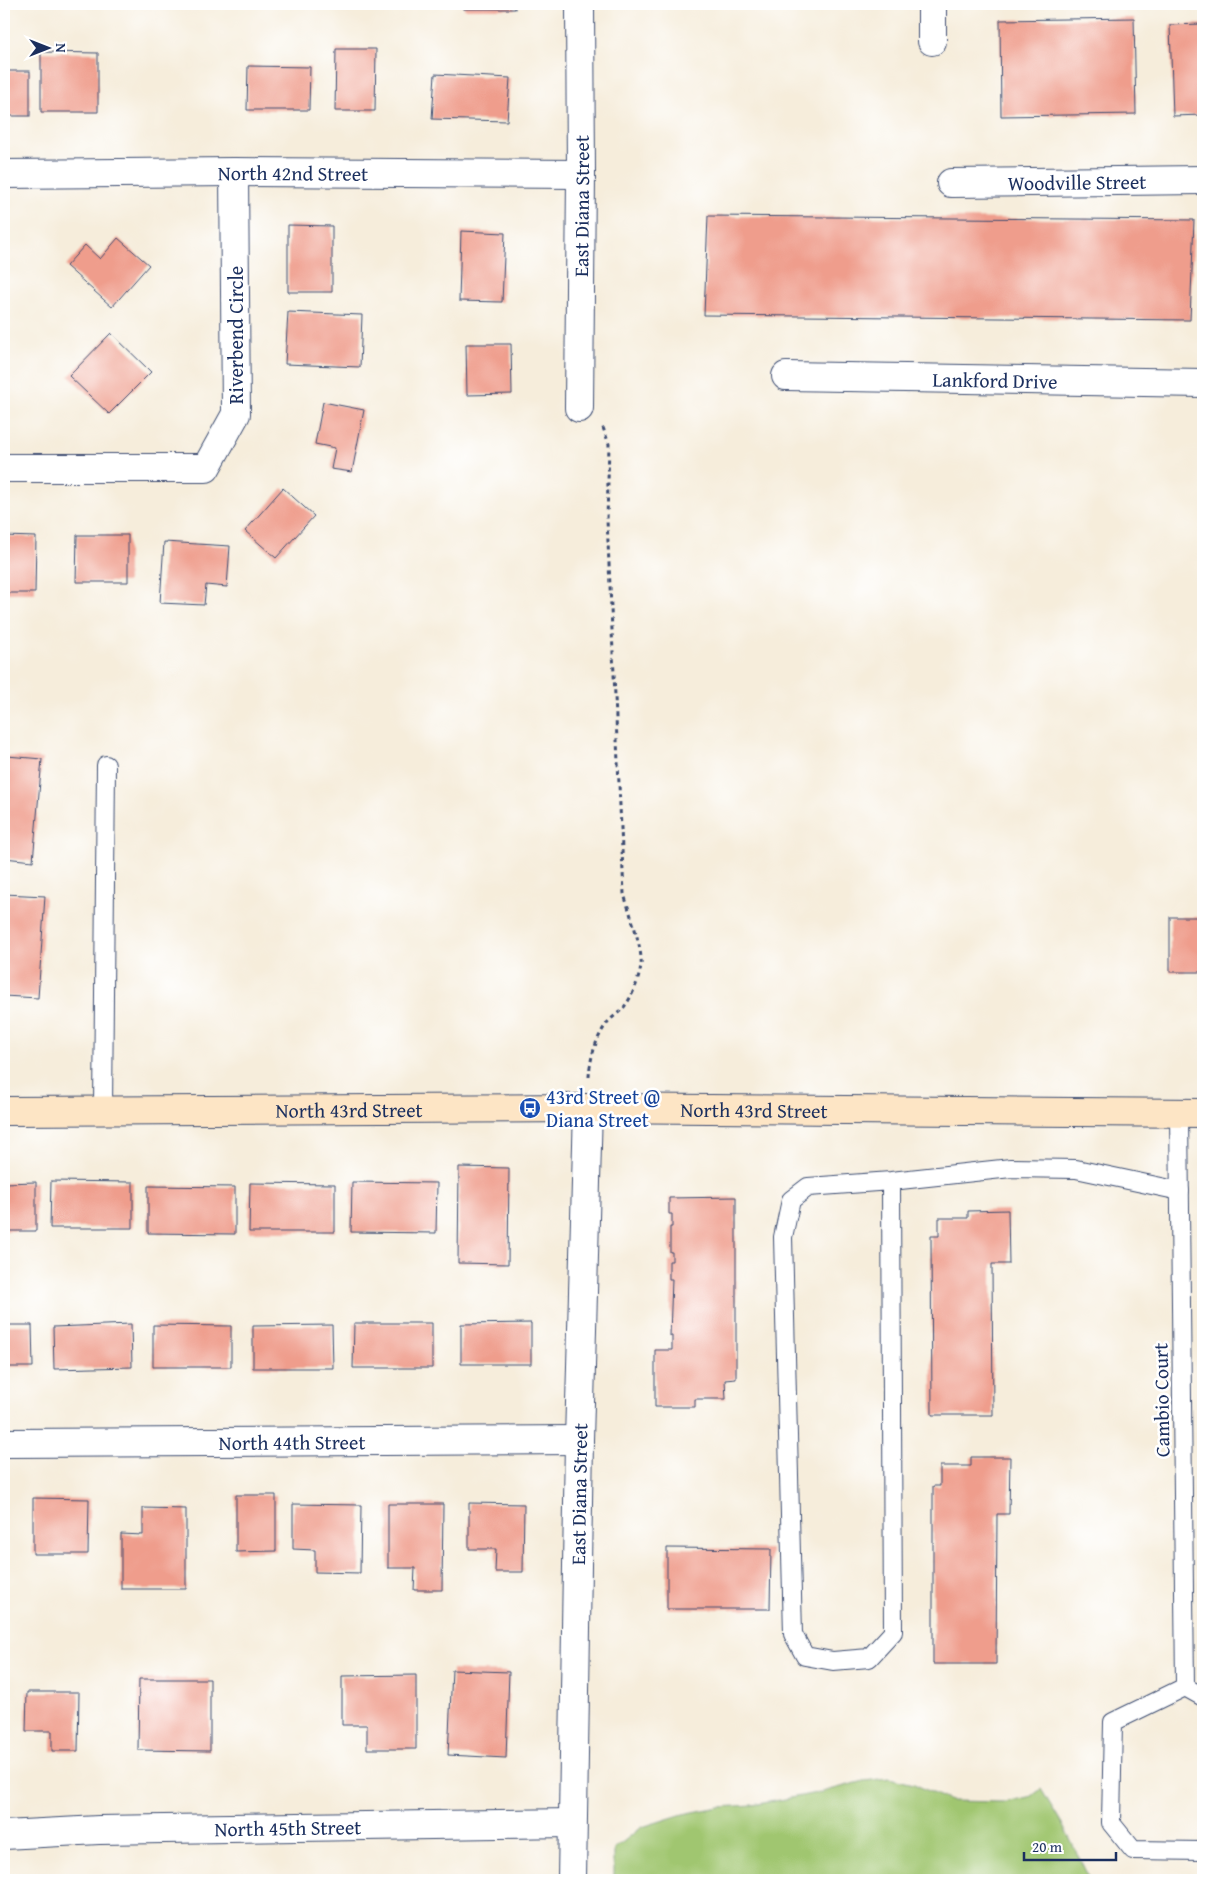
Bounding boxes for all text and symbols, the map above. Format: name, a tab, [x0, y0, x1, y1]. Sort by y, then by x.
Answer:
north arrow	[22, 22, 72, 72]
text: N	[51, 43, 71, 53]
street label: East Diana Street	[566, 135, 596, 277]
street label: North 42nd Street	[218, 157, 368, 187]
street label: Woodville Street	[1008, 166, 1146, 197]
street label: Riverbend Circle	[221, 266, 250, 404]
street label: Lankford Drive	[932, 364, 1058, 395]
place label: 43rd Street @ Diana Street	[546, 1082, 660, 1134]
street label: North 43rd Street	[275, 1094, 423, 1124]
street label: North 43rd Street	[680, 1094, 828, 1124]
bus stop icon: 43rd Street @ Diana Street	[518, 1096, 542, 1120]
street label: Cambio Court	[1146, 1343, 1176, 1457]
street label: East Diana Street	[563, 1423, 594, 1565]
street label: North 44th Street	[218, 1427, 366, 1456]
street label: North 45th Street	[214, 1812, 361, 1843]
scale bar	[1024, 1829, 1117, 1861]
text: 20 m	[1032, 1836, 1063, 1857]

